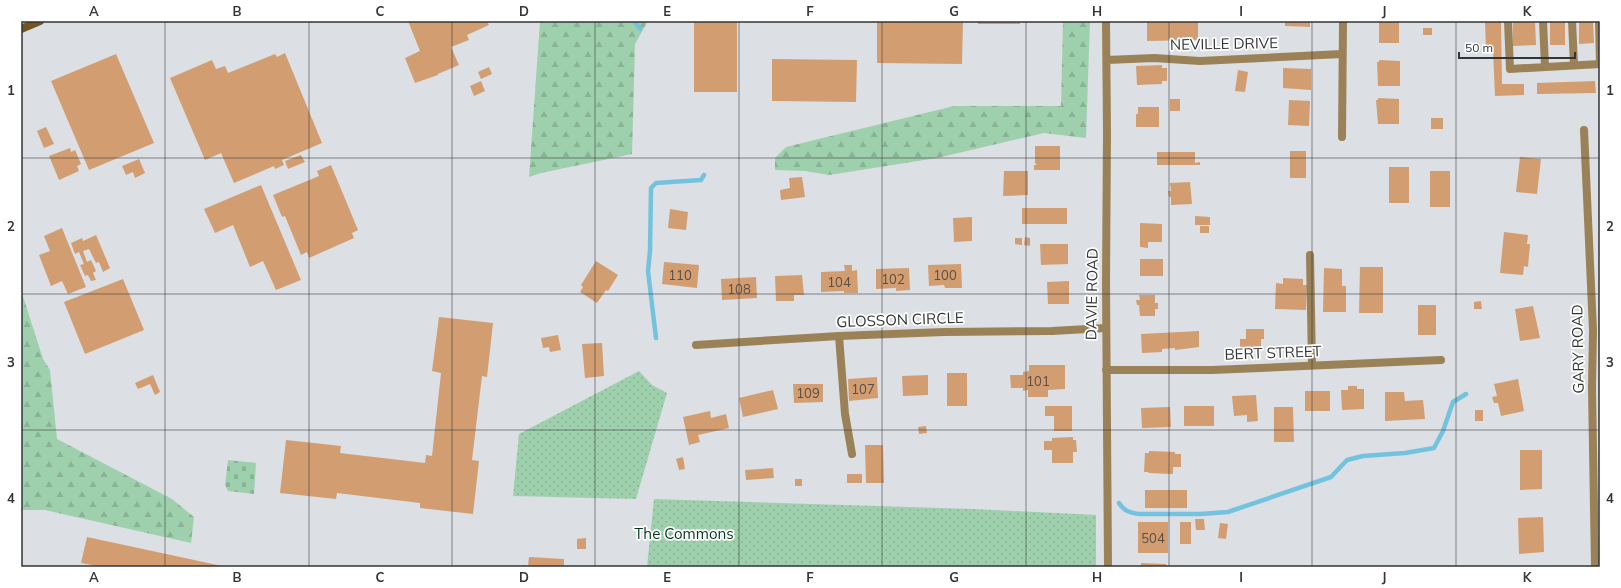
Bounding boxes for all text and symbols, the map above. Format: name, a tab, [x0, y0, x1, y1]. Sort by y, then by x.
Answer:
text: A	[89, 3, 99, 19]
text: B	[233, 3, 242, 19]
text: C	[376, 3, 385, 19]
text: D	[519, 3, 529, 19]
text: E	[663, 3, 671, 19]
text: F	[806, 3, 814, 19]
text: G	[949, 3, 959, 19]
text: H	[1092, 3, 1102, 19]
text: I	[1239, 3, 1243, 19]
text: J	[1382, 3, 1386, 19]
text: K	[1523, 3, 1533, 19]
street label: NEVILLE DRIVE	[1170, 33, 1278, 54]
scale bar	[1459, 34, 1575, 60]
text: 50 m	[1465, 40, 1493, 55]
text: 1	[7, 82, 15, 98]
text: 1	[1606, 82, 1614, 98]
text: 2	[7, 218, 15, 234]
text: 2	[1606, 218, 1614, 234]
street label: DAVIE ROAD	[1081, 248, 1102, 340]
house number: 110	[668, 267, 692, 283]
house number: 100	[933, 267, 957, 283]
house number: 102	[881, 271, 905, 287]
house number: 104	[827, 274, 851, 290]
house number: 108	[727, 281, 751, 297]
street label: GARY ROAD	[1567, 304, 1588, 394]
street label: GLOSSON CIRCLE	[836, 308, 964, 331]
street label: BERT STREET	[1224, 341, 1322, 364]
text: 3	[7, 354, 15, 370]
text: 3	[1606, 354, 1614, 370]
house number: 101	[1026, 373, 1050, 389]
house number: 107	[851, 381, 875, 397]
house number: 109	[796, 385, 820, 401]
text: 4	[7, 490, 15, 506]
text: 4	[1606, 490, 1614, 506]
park label: The Commons	[634, 524, 734, 543]
house number: 504	[1141, 530, 1165, 546]
text: A	[89, 569, 99, 585]
text: B	[233, 569, 242, 585]
text: C	[376, 569, 385, 585]
text: D	[519, 569, 529, 585]
text: E	[663, 569, 671, 585]
text: F	[806, 569, 814, 585]
text: G	[949, 569, 959, 585]
text: H	[1092, 569, 1102, 585]
text: I	[1239, 569, 1243, 585]
text: J	[1382, 569, 1386, 585]
text: K	[1523, 569, 1533, 585]

